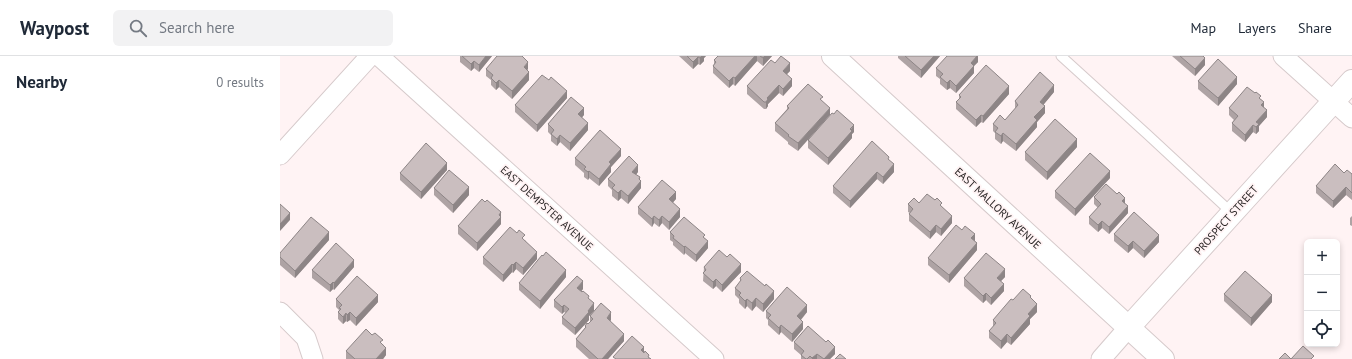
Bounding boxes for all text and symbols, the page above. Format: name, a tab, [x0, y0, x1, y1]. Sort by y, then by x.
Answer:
search box	[113, 10, 393, 46]
text: Waypost	[20, 16, 89, 40]
icon: search	[127, 17, 149, 39]
text: Search here	[159, 18, 235, 37]
text: Map	[1190, 19, 1216, 37]
text: Layers	[1238, 19, 1276, 37]
text: Share	[1298, 19, 1332, 37]
text: Nearby	[16, 71, 67, 93]
text: 0 results	[216, 74, 264, 91]
street label: EAST DEMPSTER AVENUE	[498, 163, 596, 253]
street label: EAST MALLORY AVENUE	[952, 164, 1044, 252]
street label: PROSPECT STREET	[1191, 182, 1261, 258]
map controls	[1304, 239, 1340, 347]
button: +	[1304, 239, 1340, 275]
button: −	[1304, 275, 1340, 311]
button: locate	[1304, 311, 1340, 347]

